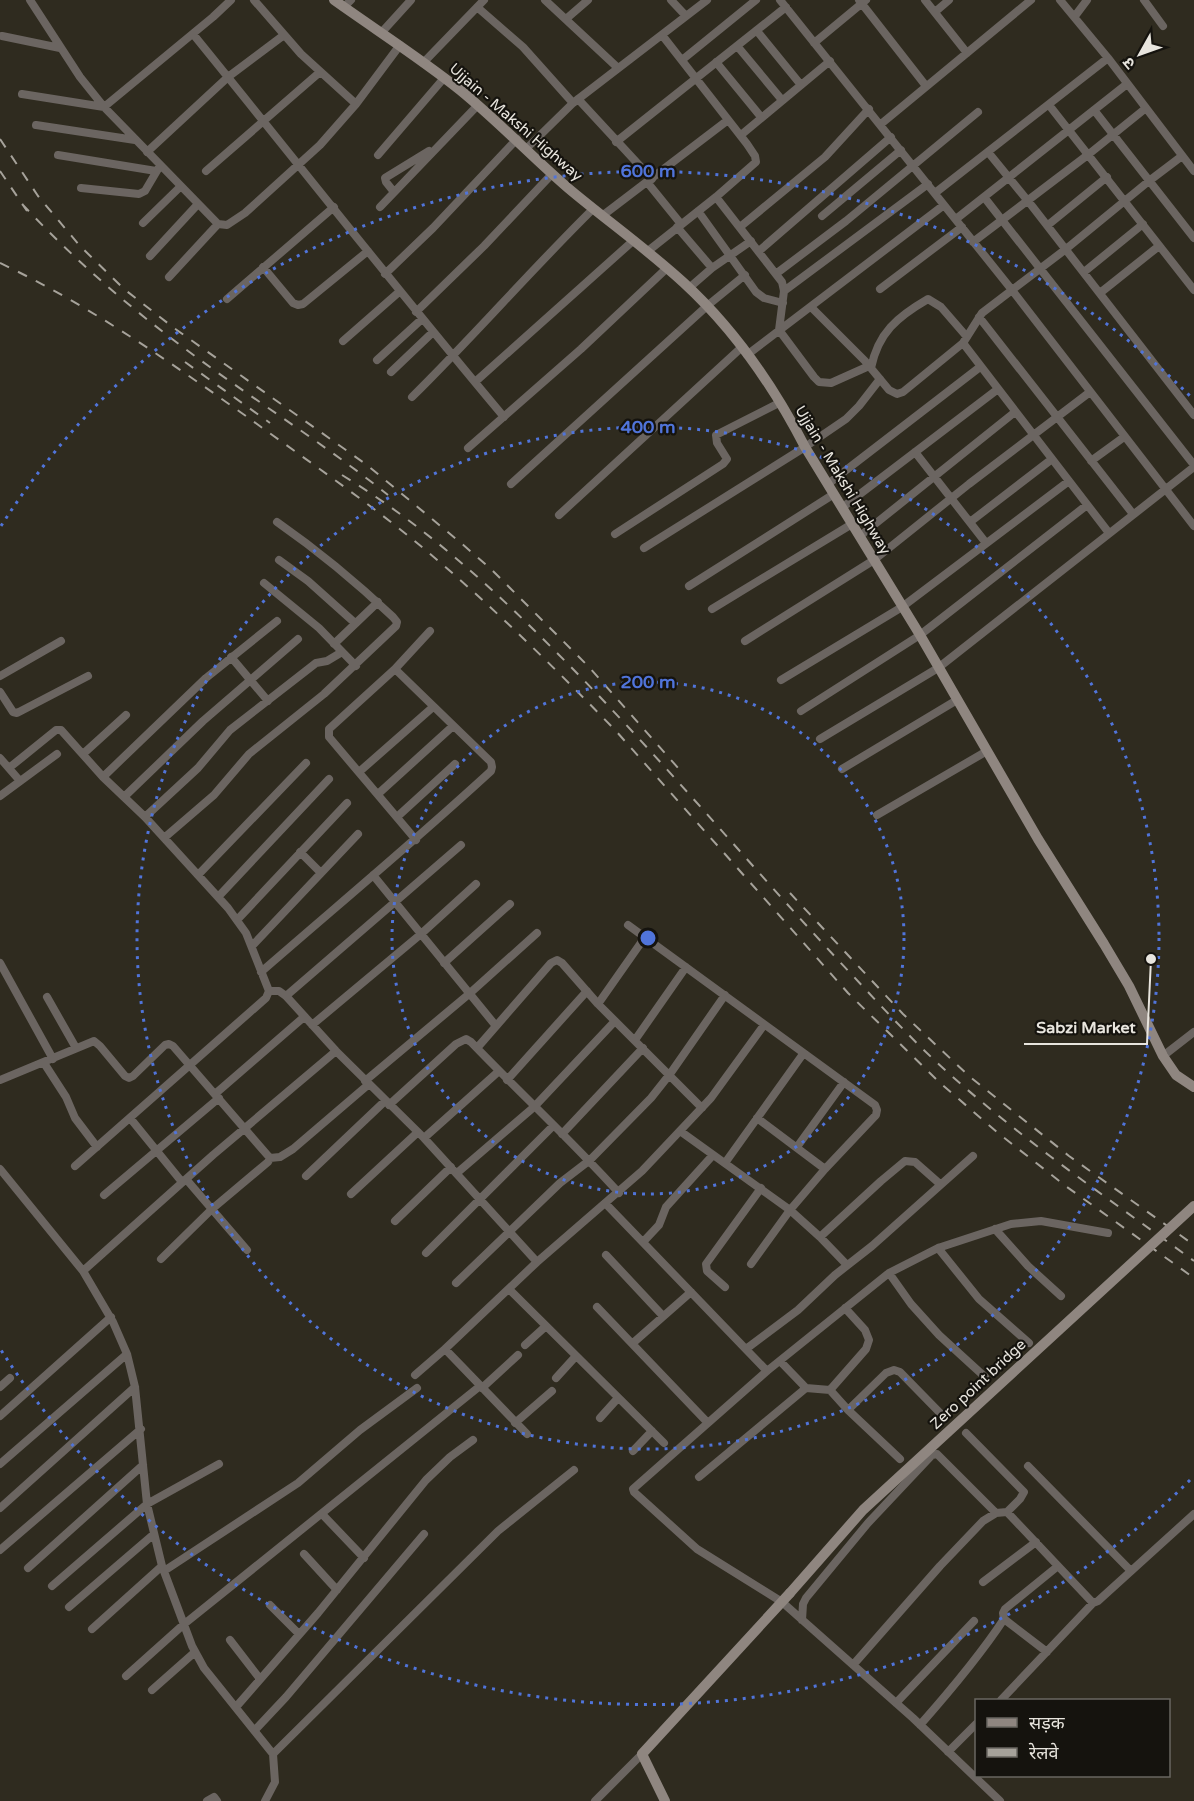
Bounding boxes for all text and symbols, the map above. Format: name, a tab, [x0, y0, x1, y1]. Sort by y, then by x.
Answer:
north arrow	[1110, 24, 1170, 84]
text: उ	[1118, 53, 1140, 73]
street label: Ujjain - Makshi Highway	[446, 59, 586, 185]
text: 600 m	[620, 160, 676, 182]
street label: Ujjain - Makshi Highway	[791, 402, 895, 558]
text: 400 m	[620, 416, 676, 438]
text: 200 m	[620, 671, 676, 693]
centre of rings	[638, 928, 658, 948]
callout: Sabzi Market	[1024, 1010, 1147, 1044]
text: Sabzi Market	[1036, 1018, 1137, 1038]
street label: Zero point bridge	[927, 1335, 1029, 1433]
legend	[975, 1699, 1170, 1777]
text: सड़क	[1029, 1712, 1066, 1734]
text: रेलवे	[1028, 1742, 1060, 1764]

